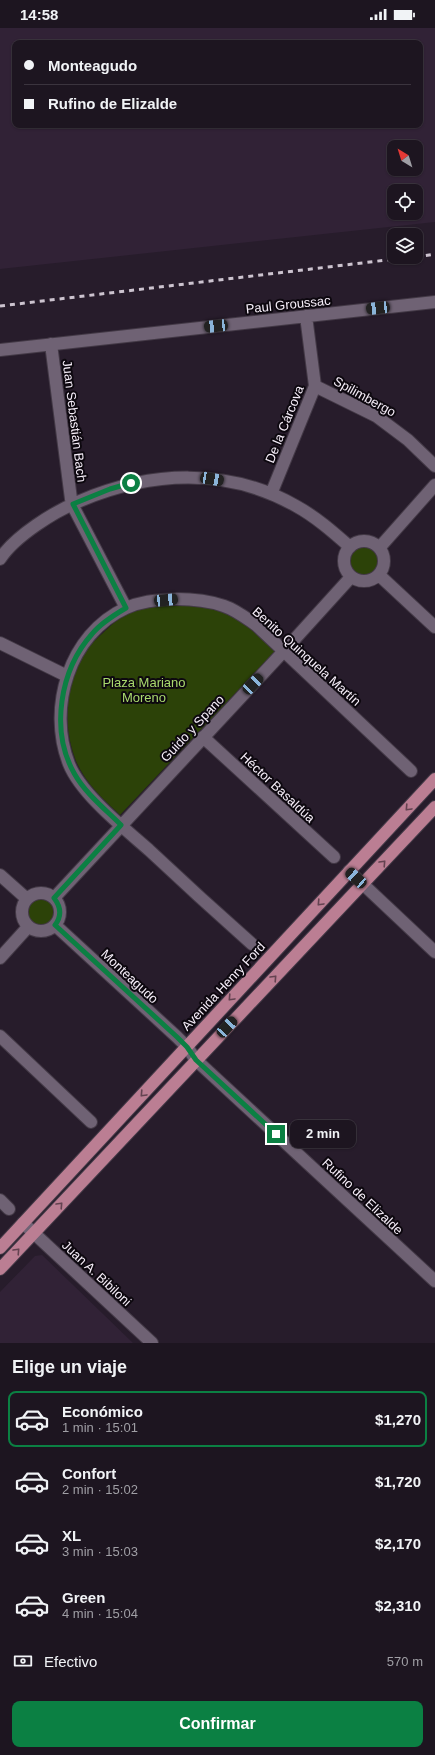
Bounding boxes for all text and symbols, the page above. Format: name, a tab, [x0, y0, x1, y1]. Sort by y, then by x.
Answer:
text: 14:58	[20, 6, 58, 23]
text: Monteagudo	[48, 57, 137, 74]
text: Rufino de Elizalde	[48, 95, 177, 112]
north arrow	[387, 140, 423, 176]
map controls	[387, 140, 423, 264]
button: locate	[387, 184, 423, 220]
button: layers	[387, 228, 423, 264]
street label: Paul Groussac	[245, 293, 332, 316]
car	[365, 301, 391, 315]
car	[203, 319, 229, 333]
street label: Juan Sebastián Bach	[60, 359, 89, 483]
street label: Spilimbergo	[331, 373, 398, 420]
street label: De la Cárcova	[262, 382, 307, 465]
car	[199, 471, 225, 487]
route start	[122, 474, 140, 492]
car	[154, 593, 178, 607]
street label: Benito Quinquela Martín	[250, 604, 364, 709]
car	[240, 671, 266, 697]
park label: Plaza Mariano Moreno	[102, 675, 186, 705]
street label: Guido y Spano	[158, 692, 227, 765]
street label: Héctor Basaldúa	[237, 749, 318, 826]
one-way arrow	[406, 803, 413, 811]
one-way arrow	[378, 860, 386, 868]
car	[343, 866, 369, 890]
one-way arrow	[317, 898, 324, 906]
street label: Avenida Henry Ford	[179, 939, 268, 1034]
street label: Monteagudo	[98, 946, 161, 1006]
one-way arrow	[269, 975, 277, 983]
one-way arrow	[229, 993, 236, 1001]
car	[214, 1014, 240, 1040]
one-way arrow	[140, 1089, 148, 1097]
callout: 2 min	[290, 1120, 356, 1148]
route end	[267, 1125, 285, 1143]
text: 2 min	[306, 1126, 340, 1141]
street label: Rufino de Elizalde	[319, 1155, 406, 1238]
one-way arrow	[56, 1202, 63, 1210]
street label: Juan A. Bibiloni	[59, 1238, 134, 1309]
one-way arrow	[12, 1248, 20, 1256]
text: Elige un viaje	[12, 1357, 127, 1377]
icon: car	[14, 1401, 50, 1437]
text: Económico	[62, 1403, 143, 1420]
text: $1,270	[375, 1411, 421, 1428]
text: 1 min · 15:01	[62, 1420, 138, 1435]
icon: car	[14, 1463, 50, 1499]
text: Confort	[62, 1465, 116, 1482]
text: $1,720	[375, 1473, 421, 1490]
text: 2 min · 15:02	[62, 1482, 138, 1497]
icon: car	[14, 1525, 50, 1561]
text: XL	[62, 1527, 81, 1544]
text: $2,170	[375, 1535, 421, 1552]
text: 3 min · 15:03	[62, 1544, 138, 1559]
icon: car	[14, 1587, 50, 1623]
text: Green	[62, 1589, 105, 1606]
text: $2,310	[375, 1597, 421, 1614]
text: 4 min · 15:04	[62, 1606, 138, 1621]
icon: cash	[12, 1650, 34, 1672]
text: Efectivo	[44, 1653, 97, 1670]
text: 570 m	[387, 1654, 423, 1669]
button: Confirmar	[12, 1701, 423, 1747]

